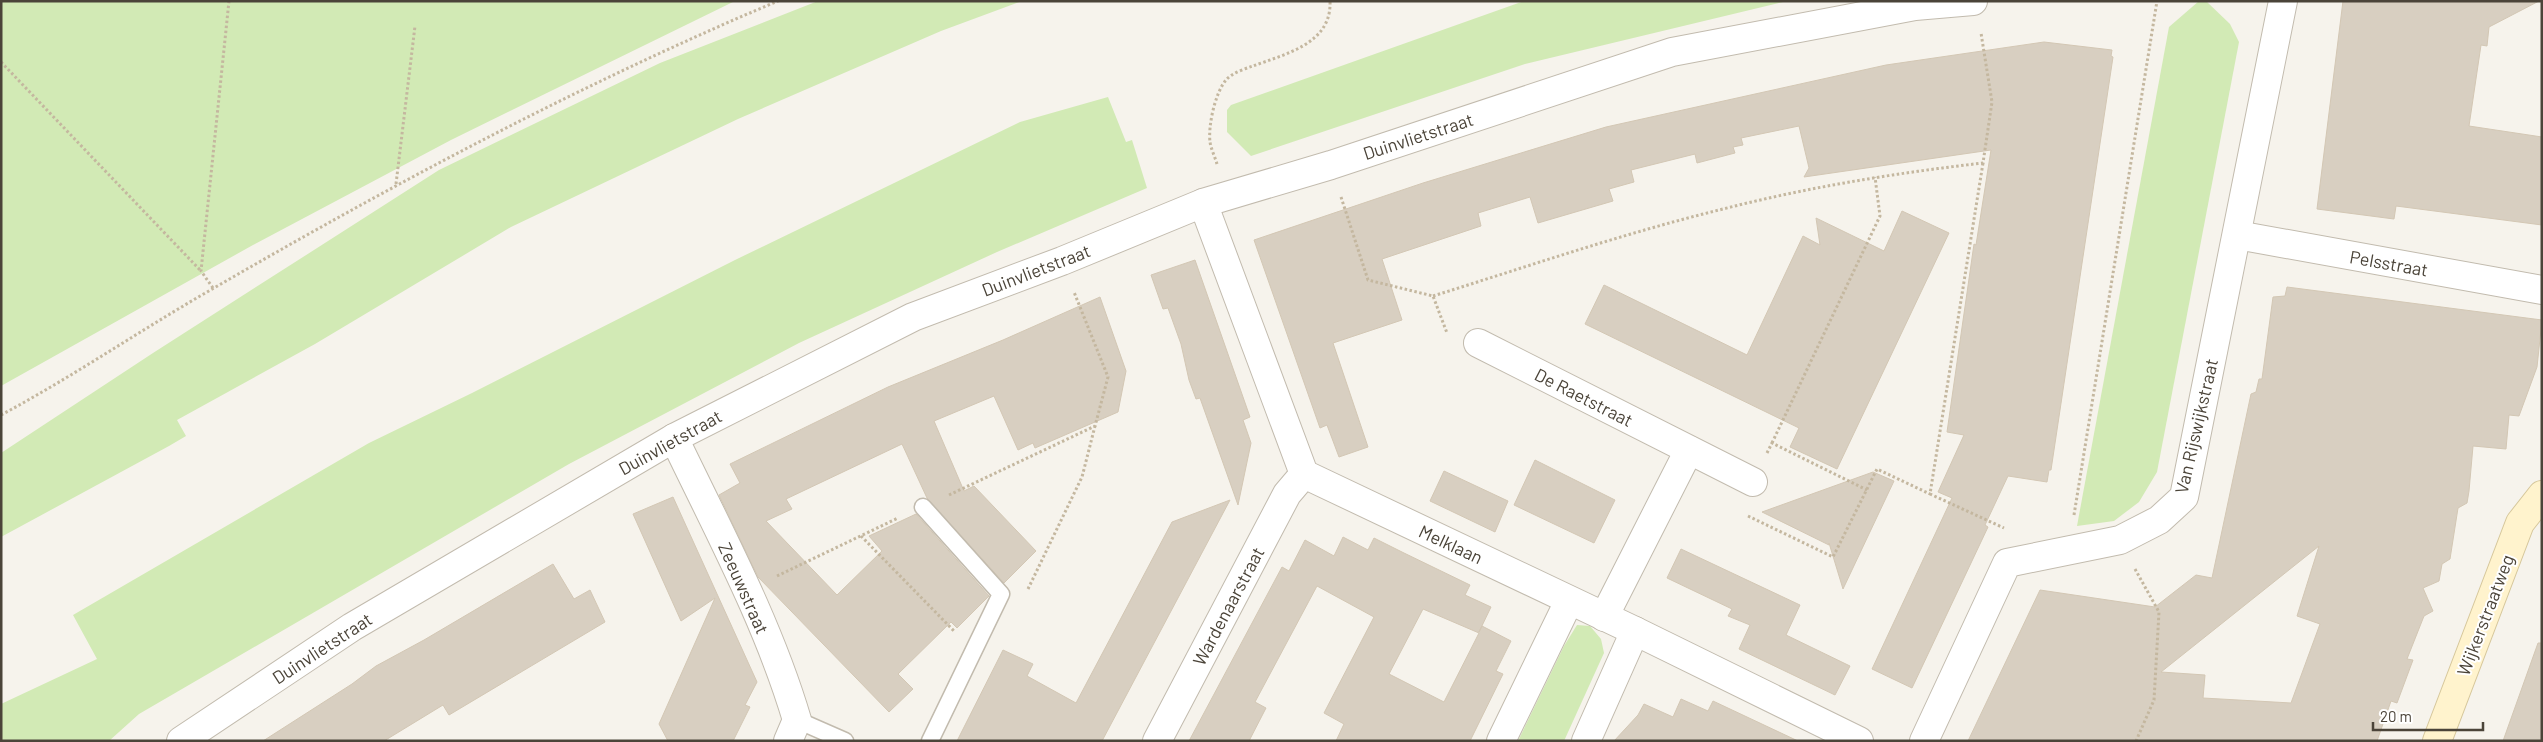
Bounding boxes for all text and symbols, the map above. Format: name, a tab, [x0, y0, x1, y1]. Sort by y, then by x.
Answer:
street label: Duinvlietstraat	[1360, 108, 1476, 164]
street label: Duinvlietstraat	[979, 239, 1093, 301]
street label: Pelsstraat	[2348, 245, 2430, 281]
street label: Van Rijswijkstraat	[2170, 356, 2222, 496]
street label: De Raetstraat	[1531, 363, 1637, 431]
street label: Duinvlietstraat	[615, 405, 725, 479]
street label: Melklaan	[1416, 520, 1486, 568]
street label: Zeeuwstraat	[714, 539, 774, 637]
street label: Wardenaarstraat	[1187, 543, 1269, 669]
street label: Wijkerstraatweg	[2452, 551, 2518, 679]
street label: Duinvlietstraat	[268, 608, 376, 688]
scale bar	[2373, 700, 2483, 732]
text: 20 m	[2380, 707, 2412, 725]

